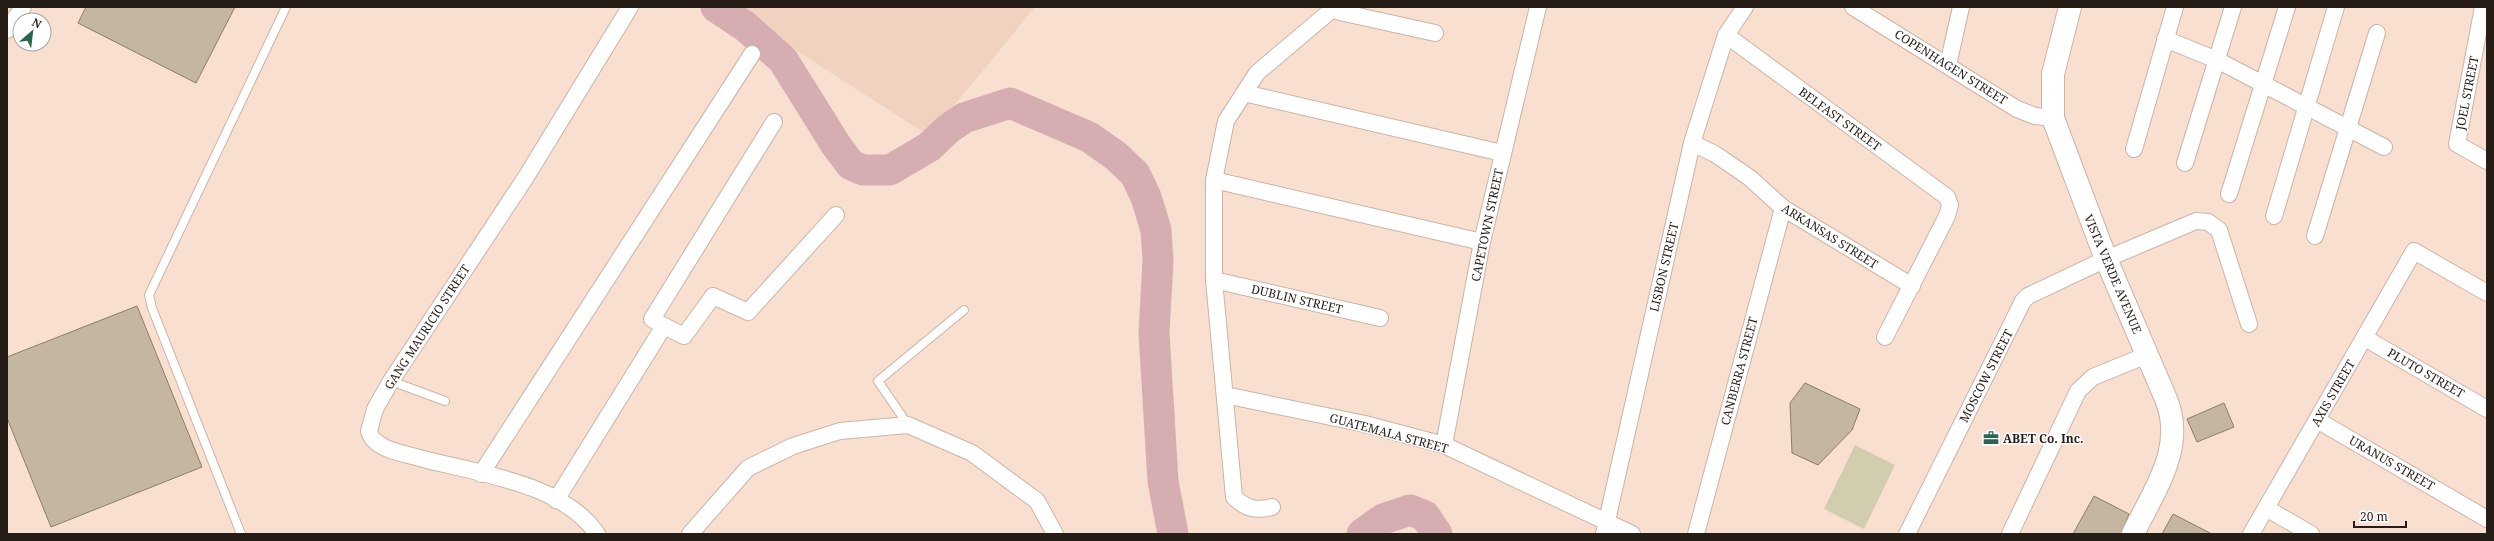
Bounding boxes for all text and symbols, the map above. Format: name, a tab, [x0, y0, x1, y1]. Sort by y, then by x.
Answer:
north arrow	[12, 12, 52, 52]
text: N	[30, 14, 45, 32]
street label: COPENHAGEN STREET	[1891, 25, 2011, 109]
street label: JOEL STREET	[2451, 54, 2483, 132]
street label: BELFAST STREET	[1795, 83, 1885, 155]
street label: CAPETOWN STREET	[1467, 166, 1507, 283]
street label: ARKANSAS STREET	[1779, 199, 1882, 273]
street label: VISTA VERDE AVENUE	[2080, 212, 2146, 336]
street label: LISBON STREET	[1645, 220, 1683, 313]
street label: GANG MAURICIO STREET	[380, 261, 474, 393]
street label: DUBLIN STREET	[1250, 280, 1345, 318]
street label: CANBERRA STREET	[1716, 314, 1762, 427]
street label: MOSCOW STREET	[1955, 326, 2017, 425]
street label: PLUTO STREET	[2384, 344, 2468, 402]
street label: AXIS STREET	[2307, 356, 2359, 429]
street label: GUATEMALA STREET	[1328, 409, 1451, 457]
office icon: ABET Co. Inc.	[1982, 429, 2000, 447]
place label: ABET Co. Inc.	[2003, 430, 2084, 447]
street label: URANUS STREET	[2346, 432, 2438, 495]
scale bar	[2354, 503, 2406, 529]
text: 20 m	[2360, 508, 2388, 525]

